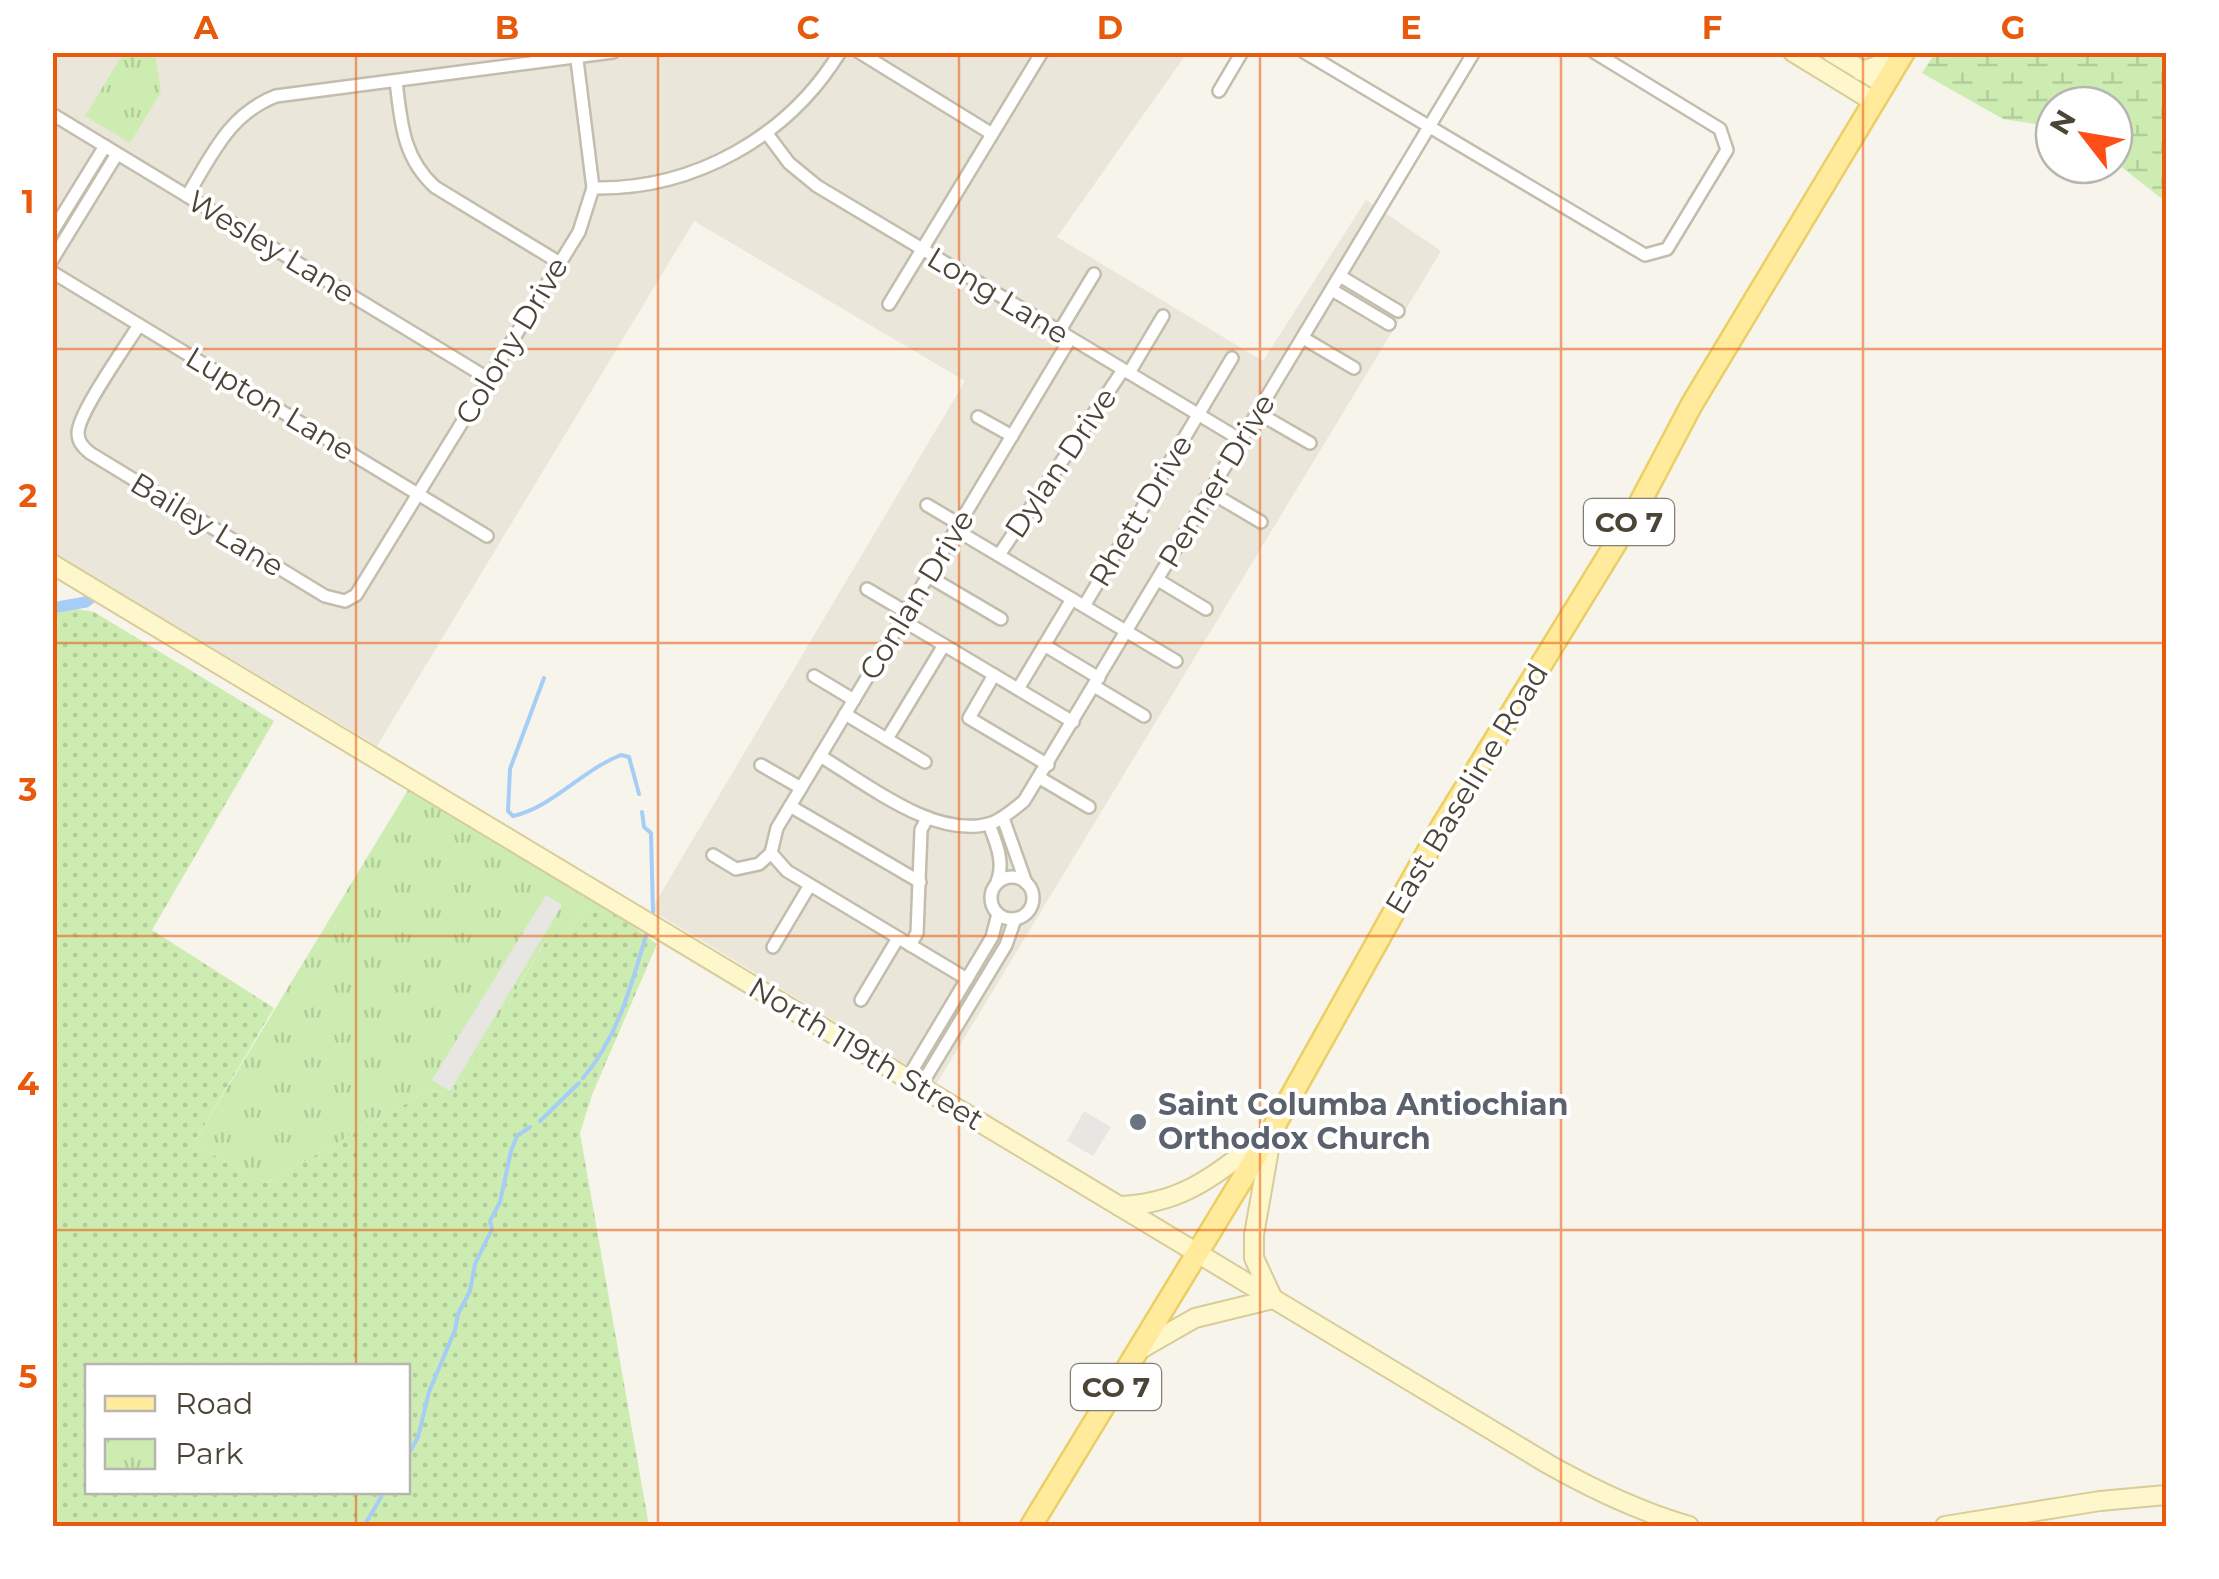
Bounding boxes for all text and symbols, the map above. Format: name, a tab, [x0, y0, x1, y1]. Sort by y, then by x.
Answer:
text: A	[193, 8, 219, 47]
text: B	[495, 8, 519, 47]
text: C	[796, 8, 820, 47]
text: D	[1097, 8, 1123, 47]
text: E	[1400, 8, 1422, 47]
text: F	[1702, 8, 1722, 47]
text: G	[2001, 8, 2025, 47]
north arrow	[2034, 85, 2134, 185]
text: N	[2042, 104, 2083, 141]
text: 1	[22, 182, 34, 221]
street label: Wesley Lane	[181, 182, 362, 311]
street label: Long Lane	[921, 239, 1076, 352]
street label: Colony Drive	[447, 250, 576, 431]
street label: Lupton Lane	[179, 339, 361, 468]
street label: Dylan Drive	[997, 380, 1124, 545]
street label: Penner Drive	[1150, 387, 1283, 574]
street label: Rhett Drive	[1081, 428, 1200, 593]
street label: Bailey Lane	[124, 464, 291, 585]
text: 2	[19, 476, 37, 515]
road number: CO 7	[1584, 499, 1674, 545]
street label: Conlan Drive	[851, 503, 982, 687]
street label: East Baseline Road	[1377, 657, 1556, 921]
text: 3	[18, 770, 37, 809]
street label: North 119th Street	[742, 969, 990, 1138]
text: 4	[17, 1064, 39, 1103]
place label: Saint Columba Antiochian Orthodox Church	[1158, 1086, 1568, 1157]
marker: Saint Columba Antiochian Orthodox Church	[1127, 1111, 1149, 1133]
text: 5	[18, 1357, 38, 1396]
legend	[85, 1364, 410, 1494]
road number: CO 7	[1071, 1364, 1161, 1410]
text: Road	[175, 1385, 253, 1422]
text: Park	[175, 1435, 244, 1472]

